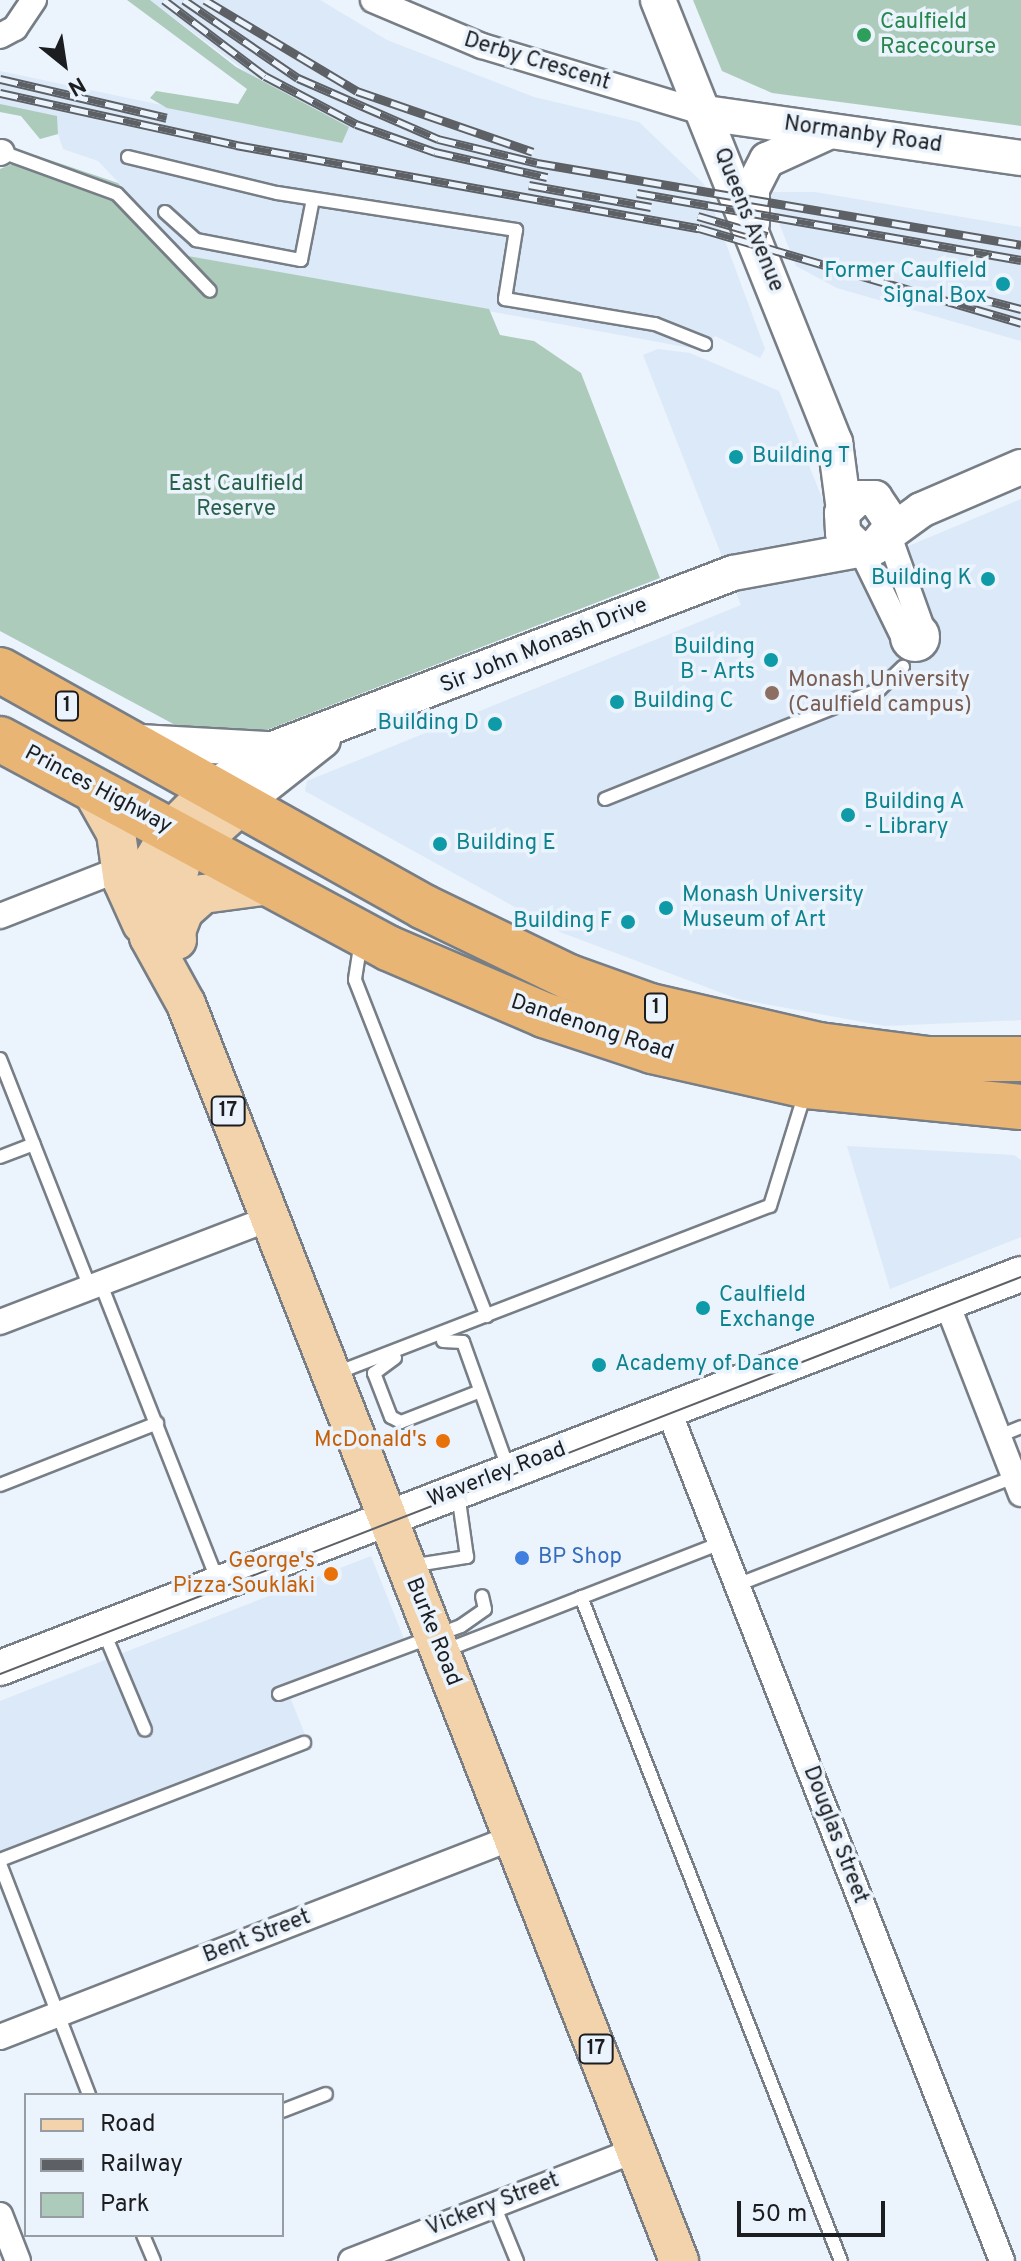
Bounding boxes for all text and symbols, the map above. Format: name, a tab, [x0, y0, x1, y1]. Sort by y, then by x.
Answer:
place label: Caulfield Racecourse	[880, 9, 996, 60]
north arrow	[24, 24, 104, 104]
marker: Caulfield Racecourse	[855, 26, 873, 44]
street label: Derby Crescent	[461, 27, 613, 97]
text: N	[63, 70, 90, 101]
street label: Normanby Road	[782, 111, 944, 159]
street label: Queens Avenue	[707, 144, 789, 296]
place label: Former Caulfield Signal Box	[824, 258, 987, 310]
marker: Former Caulfield Signal Box	[994, 275, 1012, 293]
place label: Building T	[752, 444, 851, 470]
marker: Building T	[727, 448, 745, 466]
park label: East Caulfield Reserve	[168, 471, 304, 522]
place label: Building K	[871, 566, 972, 592]
marker: Building K	[979, 570, 997, 588]
street label: Sir John Monash Drive	[437, 592, 651, 700]
place label: Building B - Arts	[674, 634, 755, 686]
marker: Building B - Arts	[762, 651, 780, 669]
place label: Monash University (Caulfield campus)	[788, 667, 972, 718]
marker: Monash University (Caulfield campus)	[763, 684, 781, 702]
place label: Building C	[633, 689, 734, 715]
road number: 1	[55, 690, 79, 722]
marker: Building C	[608, 693, 626, 711]
place label: Building D	[378, 711, 479, 737]
marker: Building D	[486, 715, 504, 733]
street label: Princes Highway	[20, 740, 176, 840]
place label: Building A - Library	[864, 789, 965, 840]
marker: Building A - Library	[839, 806, 857, 824]
place label: Building E	[456, 831, 556, 857]
marker: Building E	[431, 835, 449, 853]
place label: Monash University Museum of Art	[682, 882, 864, 934]
marker: Monash University Museum of Art	[657, 899, 675, 917]
place label: Building F	[513, 909, 612, 935]
marker: Building F	[619, 913, 637, 931]
street label: Dandenong Road	[507, 989, 677, 1067]
road number: 1	[644, 992, 668, 1024]
road number: 17	[210, 1095, 246, 1127]
place label: Caulfield Exchange	[719, 1282, 815, 1334]
marker: Caulfield Exchange	[694, 1299, 712, 1317]
place label: Academy of Dance	[615, 1352, 799, 1378]
marker: Academy of Dance	[590, 1356, 608, 1374]
place label: McDonald's	[314, 1428, 427, 1454]
marker: McDonald's	[434, 1432, 452, 1450]
street label: Waverley Road	[424, 1437, 570, 1513]
place label: BP Shop	[538, 1545, 622, 1571]
place label: George's Pizza Souklaki	[173, 1548, 315, 1600]
marker: BP Shop	[513, 1549, 531, 1567]
marker: George's Pizza Souklaki	[322, 1565, 340, 1583]
street label: Burke Road	[399, 1574, 467, 1690]
street label: Douglas Street	[797, 1763, 873, 1907]
street label: Bent Street	[200, 1904, 314, 1970]
road number: 17	[578, 2033, 614, 2065]
legend	[24, 2093, 284, 2237]
text: Road	[100, 2110, 156, 2140]
text: Railway	[100, 2150, 183, 2180]
street label: Vickery Street	[423, 2168, 563, 2242]
scale bar	[741, 2185, 889, 2235]
text: Park	[100, 2190, 150, 2220]
text: 50 m	[751, 2200, 807, 2230]

